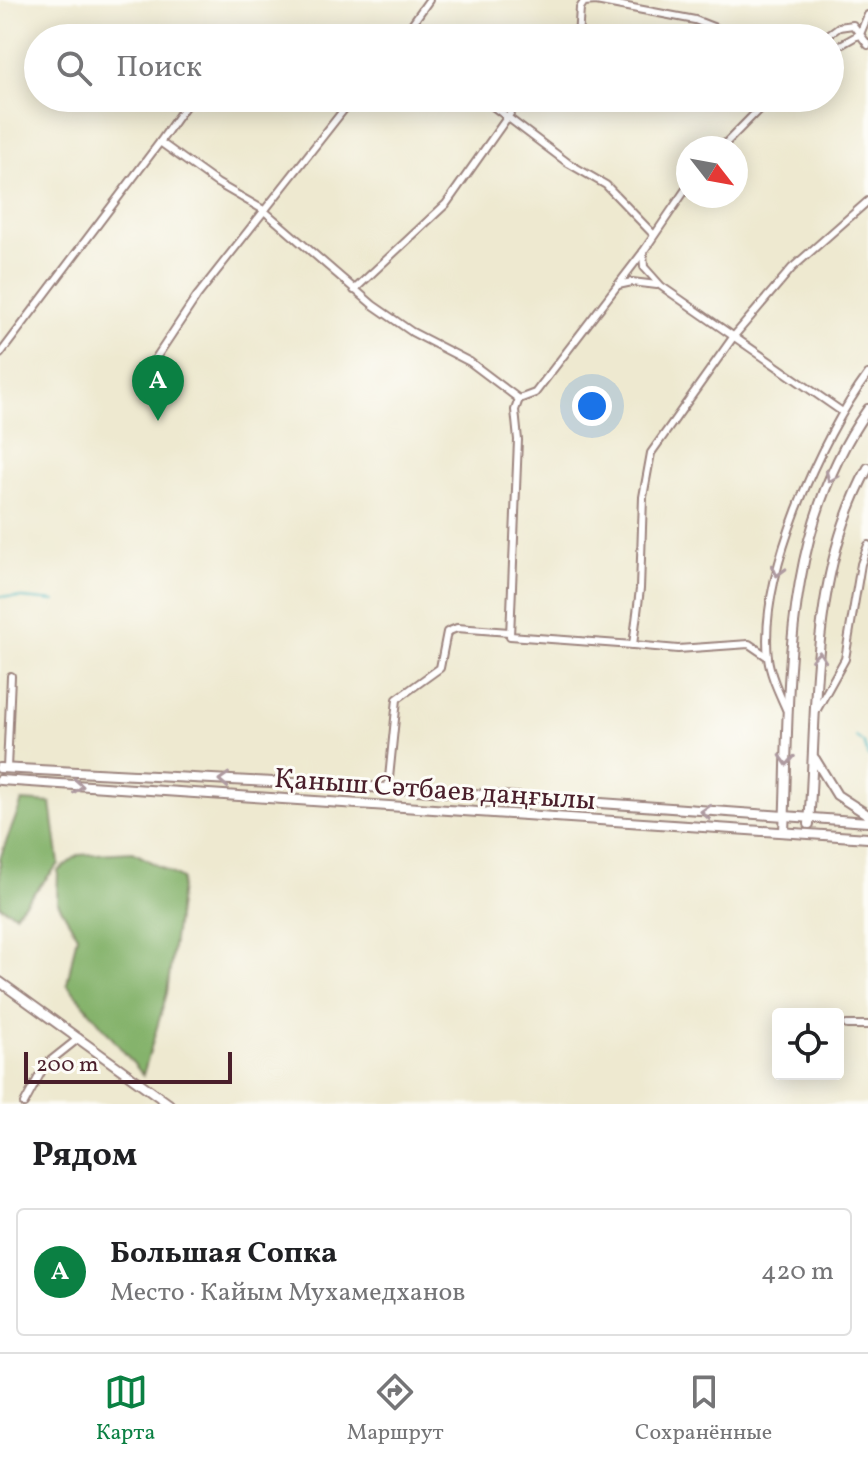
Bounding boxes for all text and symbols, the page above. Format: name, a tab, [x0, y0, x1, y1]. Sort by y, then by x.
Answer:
search box	[24, 24, 844, 112]
icon: search	[52, 46, 96, 90]
text: Поиск	[116, 47, 202, 89]
north arrow	[676, 136, 748, 208]
pin: A	[132, 355, 184, 421]
your location	[572, 386, 612, 426]
one-way arrow	[824, 469, 840, 484]
one-way arrow	[770, 564, 787, 577]
one-way arrow	[810, 650, 827, 663]
one-way arrow	[779, 754, 796, 767]
street label: Қаныш Сәтбаев даңғылы	[273, 760, 597, 821]
one-way arrow	[217, 771, 230, 788]
one-way arrow	[72, 777, 85, 794]
one-way arrow	[699, 804, 712, 821]
map controls	[772, 1008, 844, 1080]
button: locate	[772, 1008, 844, 1080]
scale bar	[24, 1048, 232, 1084]
text: 200 m	[36, 1050, 98, 1081]
text: Рядом	[32, 1133, 137, 1180]
text: Большая Сопка	[110, 1233, 337, 1275]
text: A	[51, 1254, 69, 1290]
text: 420 m	[761, 1254, 834, 1290]
text: Место · Кайым Мухамедханов	[110, 1275, 466, 1311]
tab: Карта	[96, 1370, 155, 1449]
tab: Маршрут	[347, 1370, 444, 1449]
tab: Сохранённые	[635, 1370, 772, 1449]

